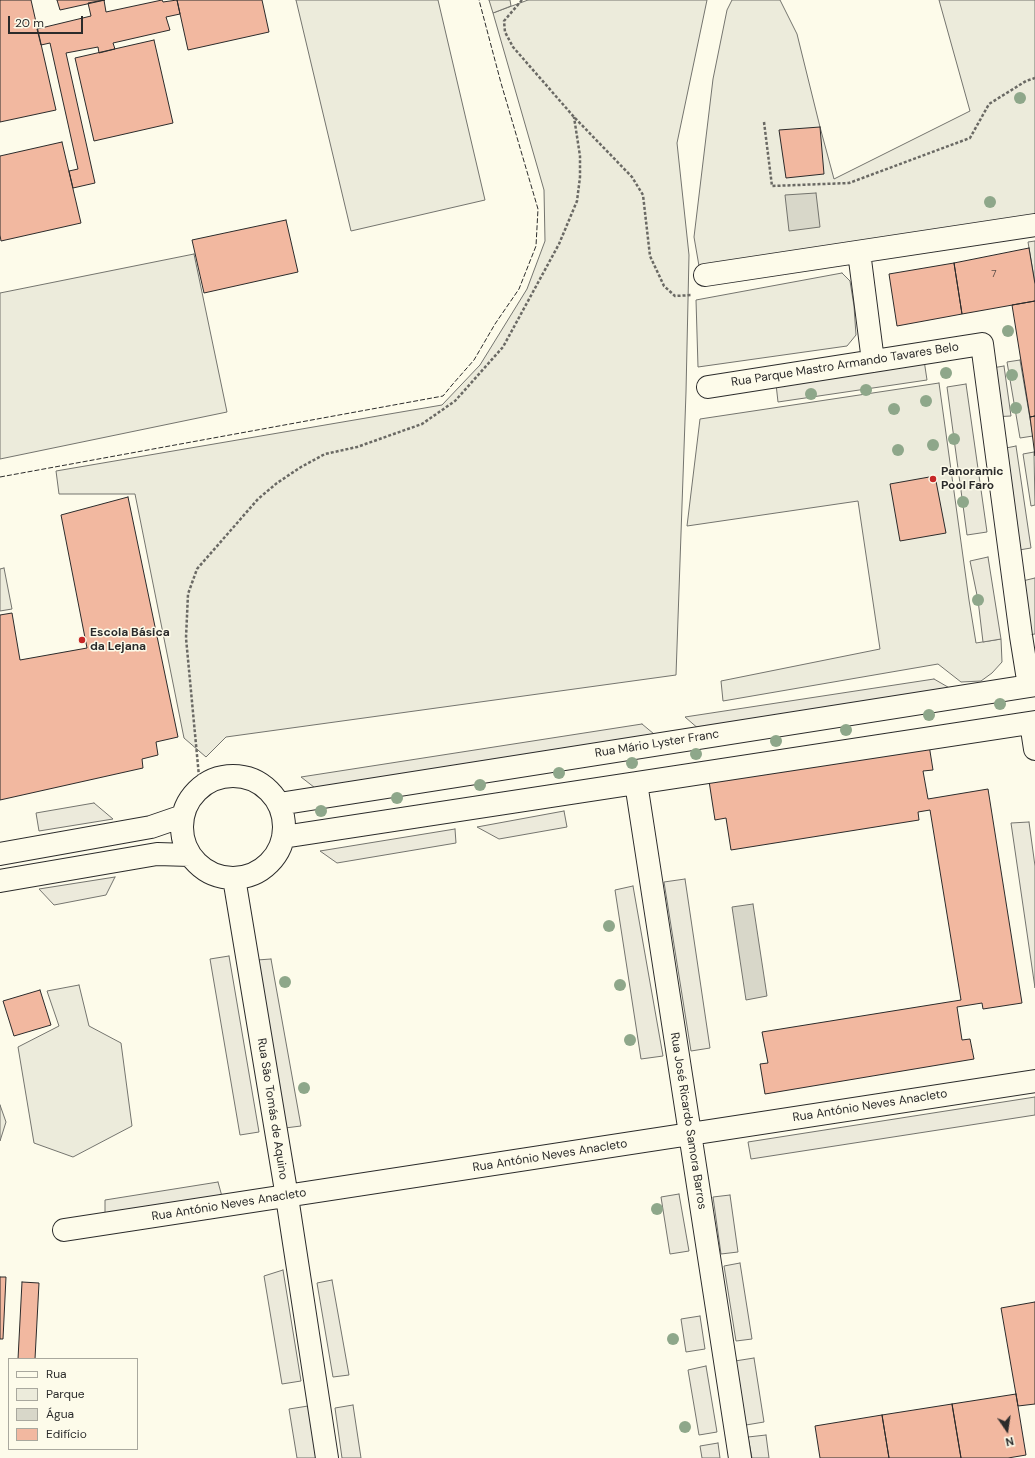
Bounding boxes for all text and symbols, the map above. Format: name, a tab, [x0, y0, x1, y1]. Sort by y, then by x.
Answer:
scale bar	[10, 8, 85, 34]
text: 20 m	[15, 15, 44, 31]
house number: 7	[991, 268, 997, 280]
street label: Rua Parque Mastro Armando Tavares Belo	[730, 340, 960, 390]
place label: Panoramic Pool Faro	[941, 465, 1004, 493]
marker: Panoramic Pool Faro	[928, 474, 938, 484]
place label: Escola Básica da Lejana	[90, 626, 170, 654]
marker: Escola Básica da Lejana	[77, 635, 87, 645]
street label: Rua Mário Lyster Franc	[594, 727, 720, 761]
street label: Rua José Ricardo Samora Barros	[667, 1031, 709, 1211]
street label: Rua São Tomás de Aquino	[254, 1037, 290, 1181]
street label: Rua António Neves Anacleto	[792, 1087, 948, 1125]
street label: Rua António Neves Anacleto	[472, 1137, 628, 1175]
street label: Rua António Neves Anacleto	[151, 1186, 307, 1224]
legend	[8, 1358, 138, 1450]
text: Rua	[46, 1366, 67, 1382]
text: Parque	[46, 1386, 85, 1402]
text: Água	[46, 1406, 74, 1422]
north arrow	[987, 1410, 1027, 1450]
text: Edifício	[46, 1426, 87, 1442]
text: N	[1004, 1434, 1015, 1449]

